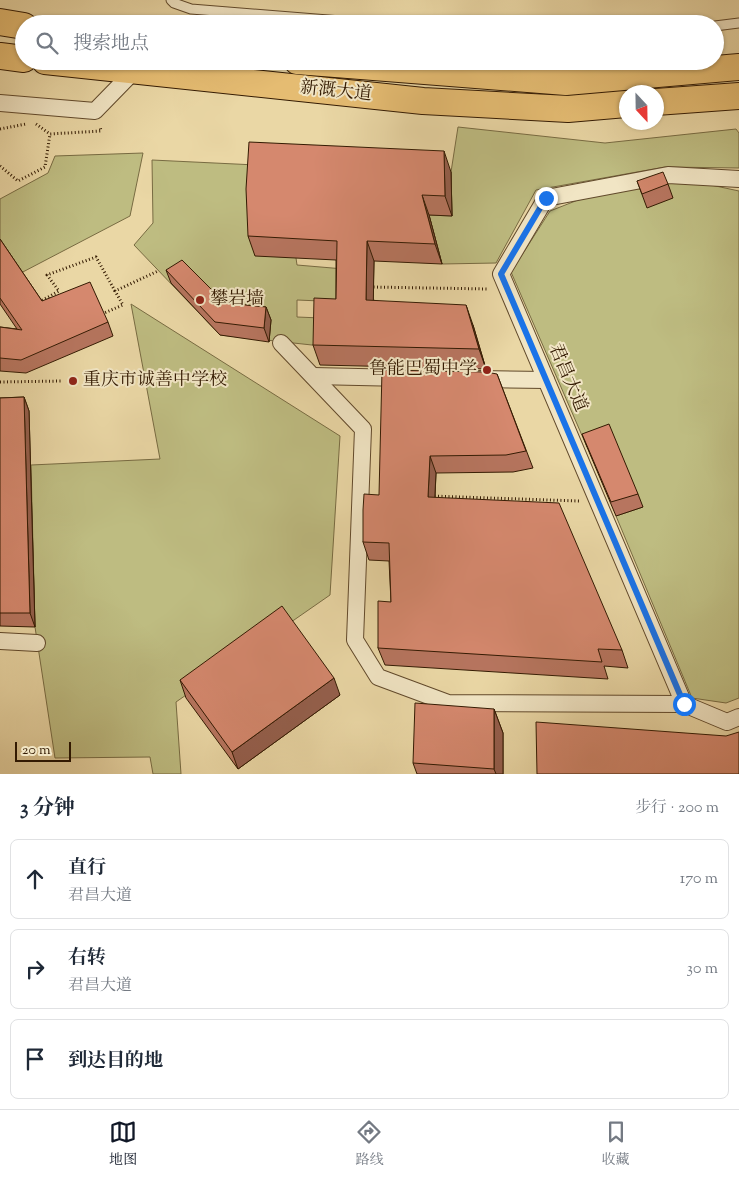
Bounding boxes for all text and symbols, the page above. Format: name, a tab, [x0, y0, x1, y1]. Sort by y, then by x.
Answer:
search box	[15, 15, 724, 70]
icon: search	[33, 29, 61, 57]
text: 搜索地点	[73, 31, 149, 58]
street label: 新溉大道	[299, 75, 373, 109]
north arrow	[619, 85, 664, 130]
route end	[535, 187, 558, 210]
place label: 攀岩墙	[210, 287, 264, 313]
marker: 攀岩墙	[194, 294, 206, 306]
street label: 君昌大道	[541, 340, 593, 416]
place label: 鲁能巴蜀中学	[369, 357, 477, 383]
marker: 鲁能巴蜀中学	[481, 364, 493, 376]
place label: 重庆市诚善中学校	[83, 368, 227, 394]
marker: 重庆市诚善中学校	[67, 375, 79, 387]
route start	[673, 693, 696, 716]
scale bar	[15, 739, 71, 762]
text: 20 m	[22, 741, 51, 761]
text: 3 分钟	[20, 794, 75, 824]
text: 步行 · 200 m	[635, 797, 719, 820]
text: 直行	[68, 855, 106, 882]
icon: ahead	[21, 865, 49, 893]
text: 170 m	[680, 868, 718, 891]
text: 君昌大道	[68, 885, 132, 908]
text: 右转	[68, 945, 106, 972]
icon: right	[21, 955, 49, 983]
text: 30 m	[687, 958, 718, 981]
text: 君昌大道	[68, 975, 132, 998]
icon: arrive	[21, 1045, 49, 1073]
text: 到达目的地	[68, 1048, 163, 1075]
tab: 地图	[109, 1118, 137, 1171]
tab: 路线	[355, 1118, 383, 1171]
tab: 收藏	[602, 1118, 630, 1171]

